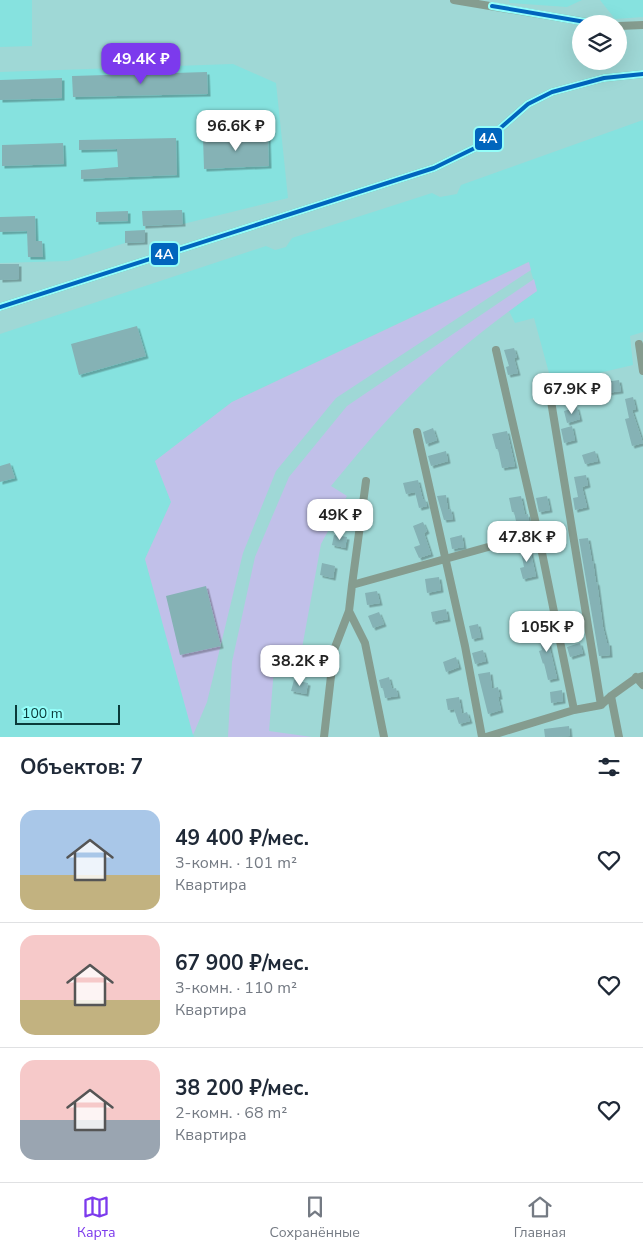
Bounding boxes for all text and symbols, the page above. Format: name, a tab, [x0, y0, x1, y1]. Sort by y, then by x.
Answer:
map controls	[572, 15, 627, 70]
button: layers	[572, 15, 627, 70]
pin: 49.4K ₽	[95, 42, 187, 85]
text: 49.4K ₽	[112, 48, 170, 70]
pin: 96.6K ₽	[190, 110, 282, 152]
text: 96.6K ₽	[207, 115, 265, 137]
line badge: 4А	[474, 127, 503, 151]
text: 4А	[479, 129, 498, 148]
line badge: 4А	[150, 242, 179, 266]
text: 4А	[155, 245, 174, 264]
pin: 67.9K ₽	[526, 372, 618, 415]
text: 67.9K ₽	[543, 378, 601, 400]
pin: 49K ₽	[305, 498, 375, 541]
text: 49K ₽	[318, 504, 362, 526]
pin: 47.8K ₽	[481, 520, 573, 563]
text: 47.8K ₽	[498, 526, 556, 548]
pin: 105K ₽	[506, 610, 588, 653]
text: 105K ₽	[520, 616, 574, 638]
pin: 38.2K ₽	[254, 644, 346, 687]
text: 38.2K ₽	[271, 650, 329, 672]
scale bar	[15, 702, 120, 725]
text: 100 m	[22, 704, 63, 723]
text: Объектов: 7	[20, 753, 143, 781]
icon: filters	[595, 753, 623, 781]
text: 49 400 ₽/мес.	[175, 824, 309, 852]
icon: home	[60, 830, 120, 890]
icon: heart	[595, 846, 623, 874]
text: 3-комн. · 101 m²	[175, 852, 297, 874]
text: Квартира	[175, 874, 247, 896]
text: 67 900 ₽/мес.	[175, 949, 309, 977]
icon: home	[60, 955, 120, 1015]
icon: heart	[595, 971, 623, 999]
text: 3-комн. · 110 m²	[175, 977, 297, 999]
text: Квартира	[175, 999, 247, 1021]
text: 38 200 ₽/мес.	[175, 1074, 309, 1102]
icon: home	[60, 1080, 120, 1140]
icon: heart	[595, 1096, 623, 1124]
text: 2-комн. · 68 m²	[175, 1102, 287, 1124]
text: Квартира	[175, 1124, 247, 1146]
tab: Карта	[77, 1193, 116, 1242]
tab: Сохранённые	[269, 1193, 360, 1242]
tab: Главная	[514, 1193, 566, 1242]

